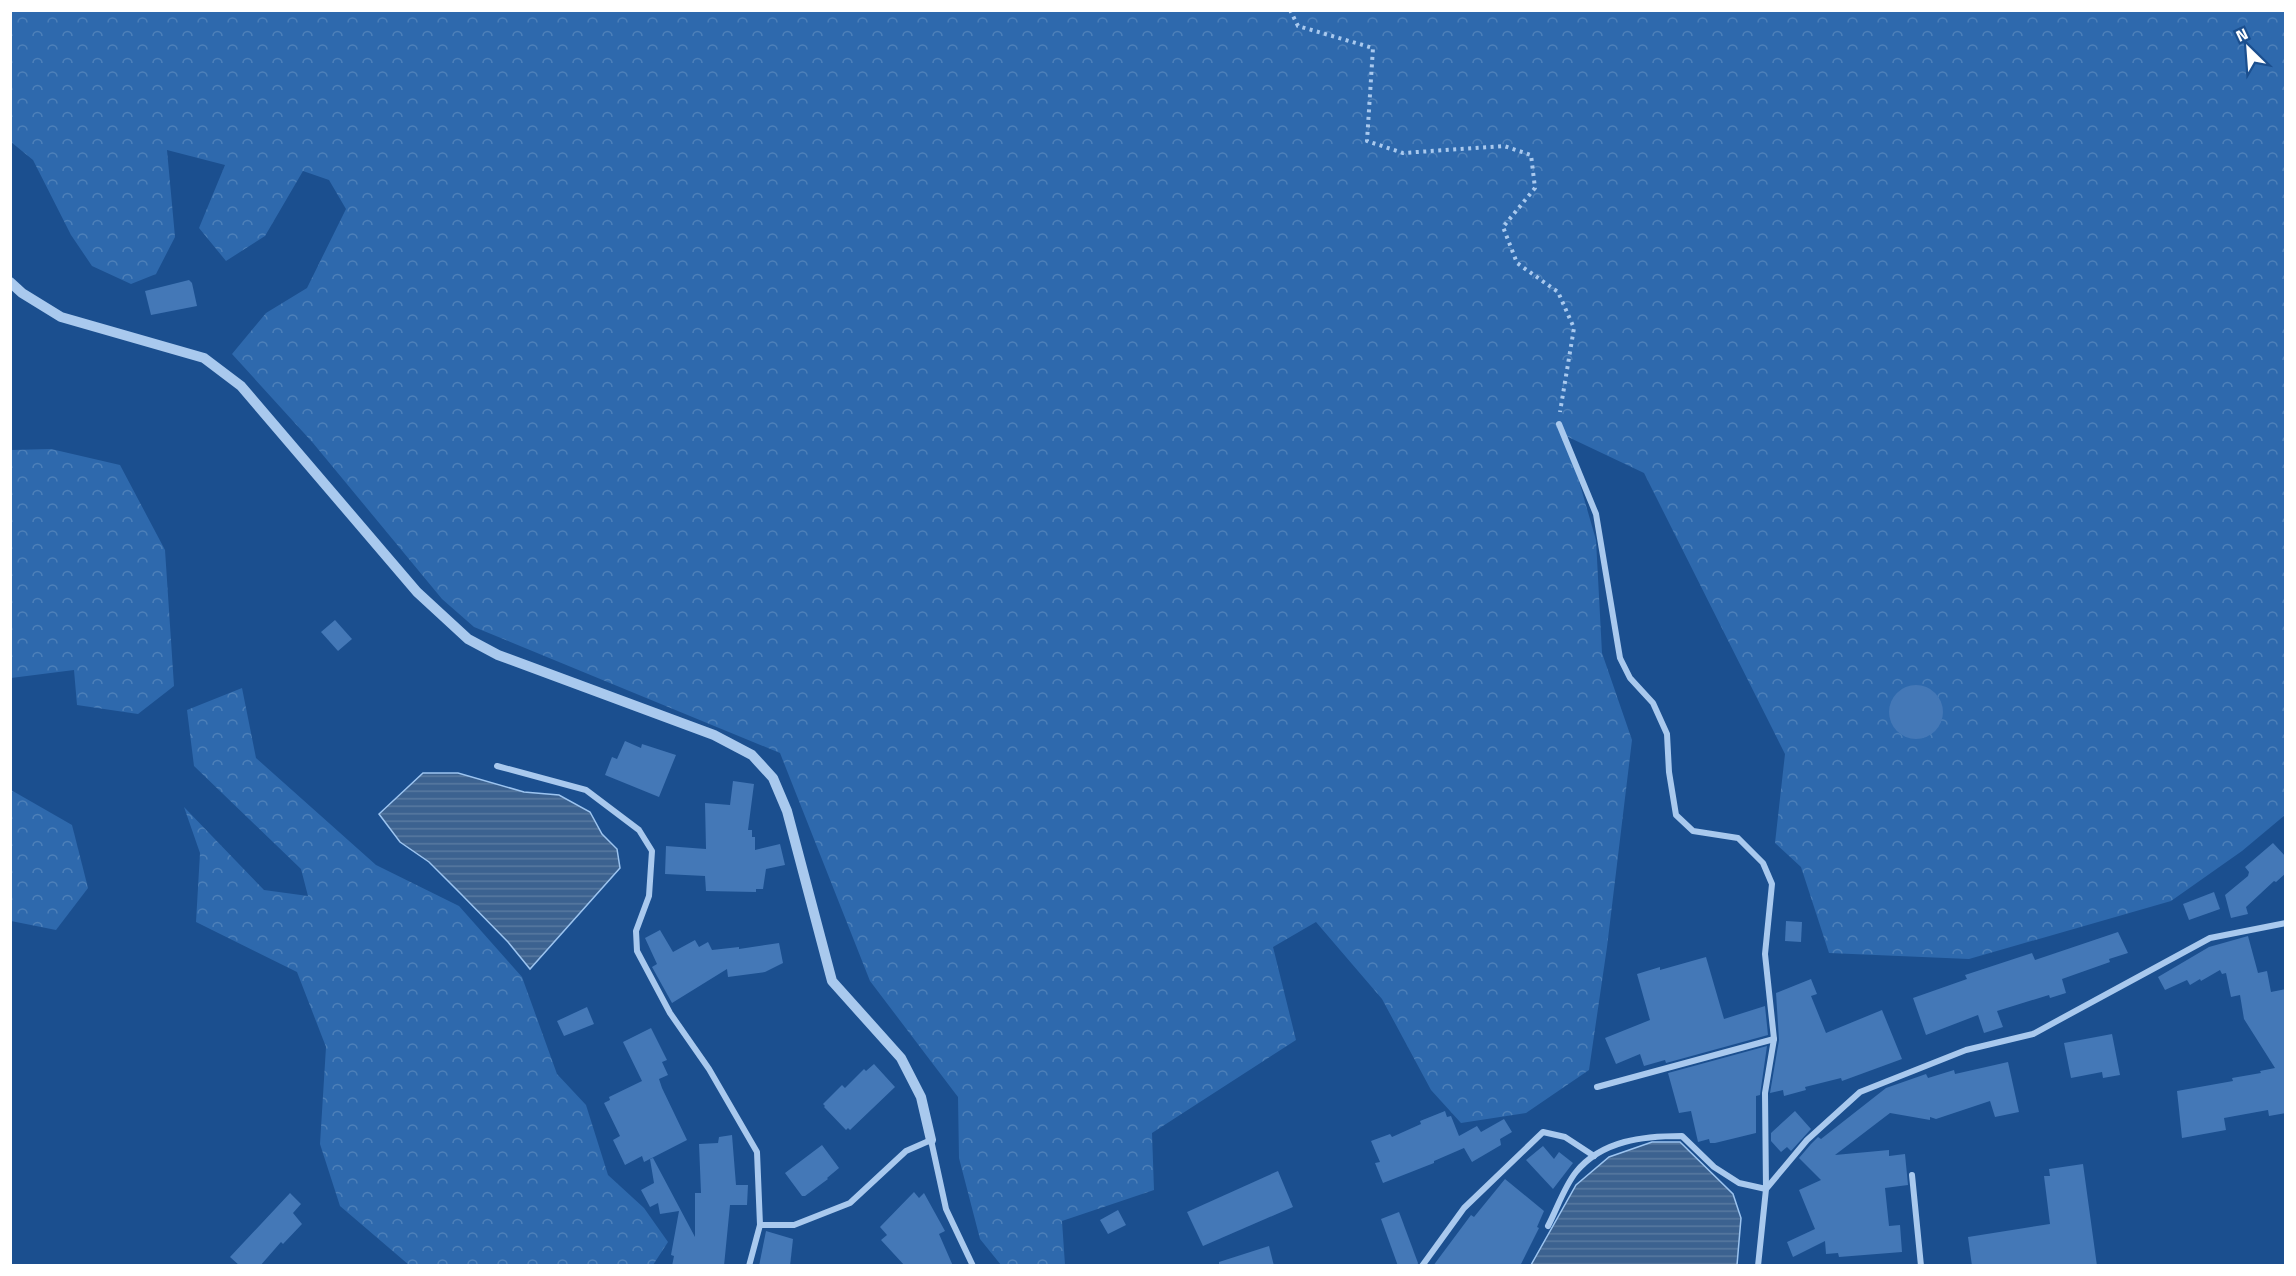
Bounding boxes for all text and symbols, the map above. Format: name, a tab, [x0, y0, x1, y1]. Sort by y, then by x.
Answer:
north arrow	[2218, 18, 2278, 78]
text: N	[2232, 21, 2252, 48]

